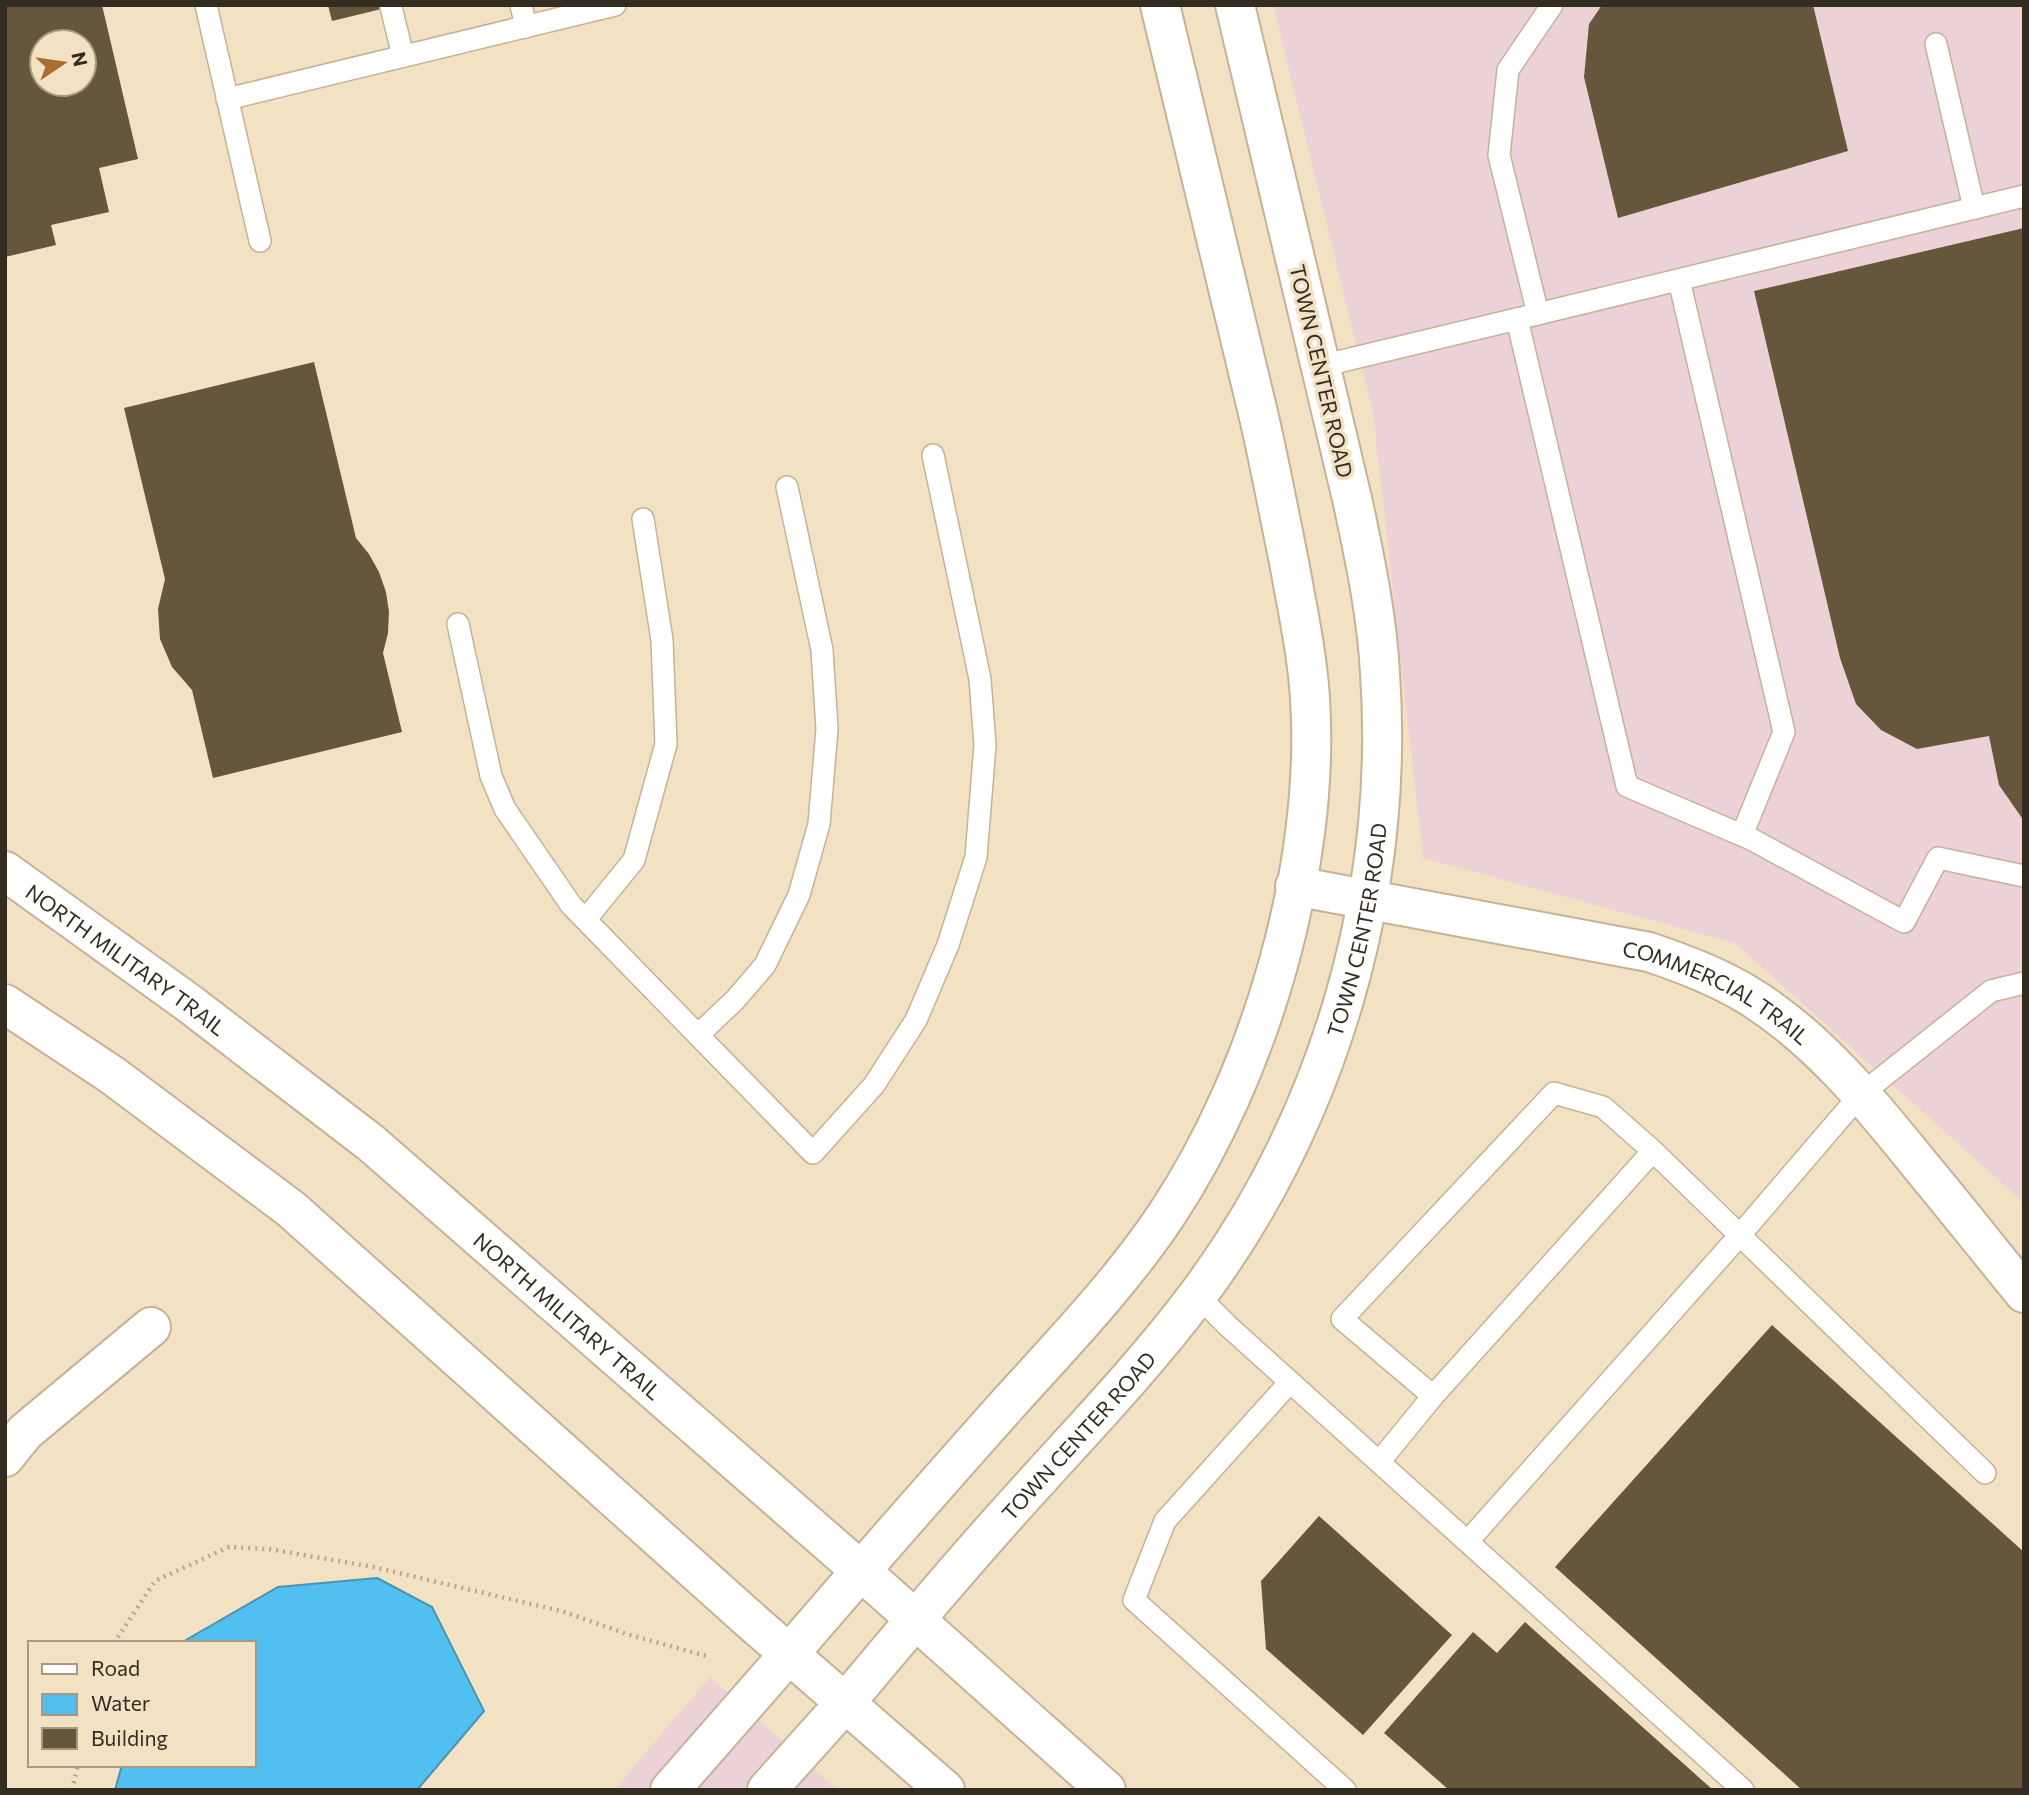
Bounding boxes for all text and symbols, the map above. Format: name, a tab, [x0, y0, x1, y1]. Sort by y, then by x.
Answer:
north arrow	[28, 28, 98, 98]
text: N	[67, 50, 93, 69]
street label: TOWN CENTER ROAD	[1285, 262, 1359, 480]
street label: TOWN CENTER ROAD	[1321, 822, 1390, 1039]
street label: NORTH MILITARY TRAIL	[22, 878, 232, 1040]
street label: COMMERCIAL TRAIL	[1621, 935, 1815, 1049]
street label: NORTH MILITARY TRAIL	[469, 1227, 667, 1404]
street label: TOWN CENTER ROAD	[996, 1346, 1160, 1524]
legend	[28, 1641, 256, 1767]
text: Road	[91, 1655, 140, 1680]
text: Water	[91, 1690, 150, 1715]
text: Building	[91, 1725, 168, 1750]

